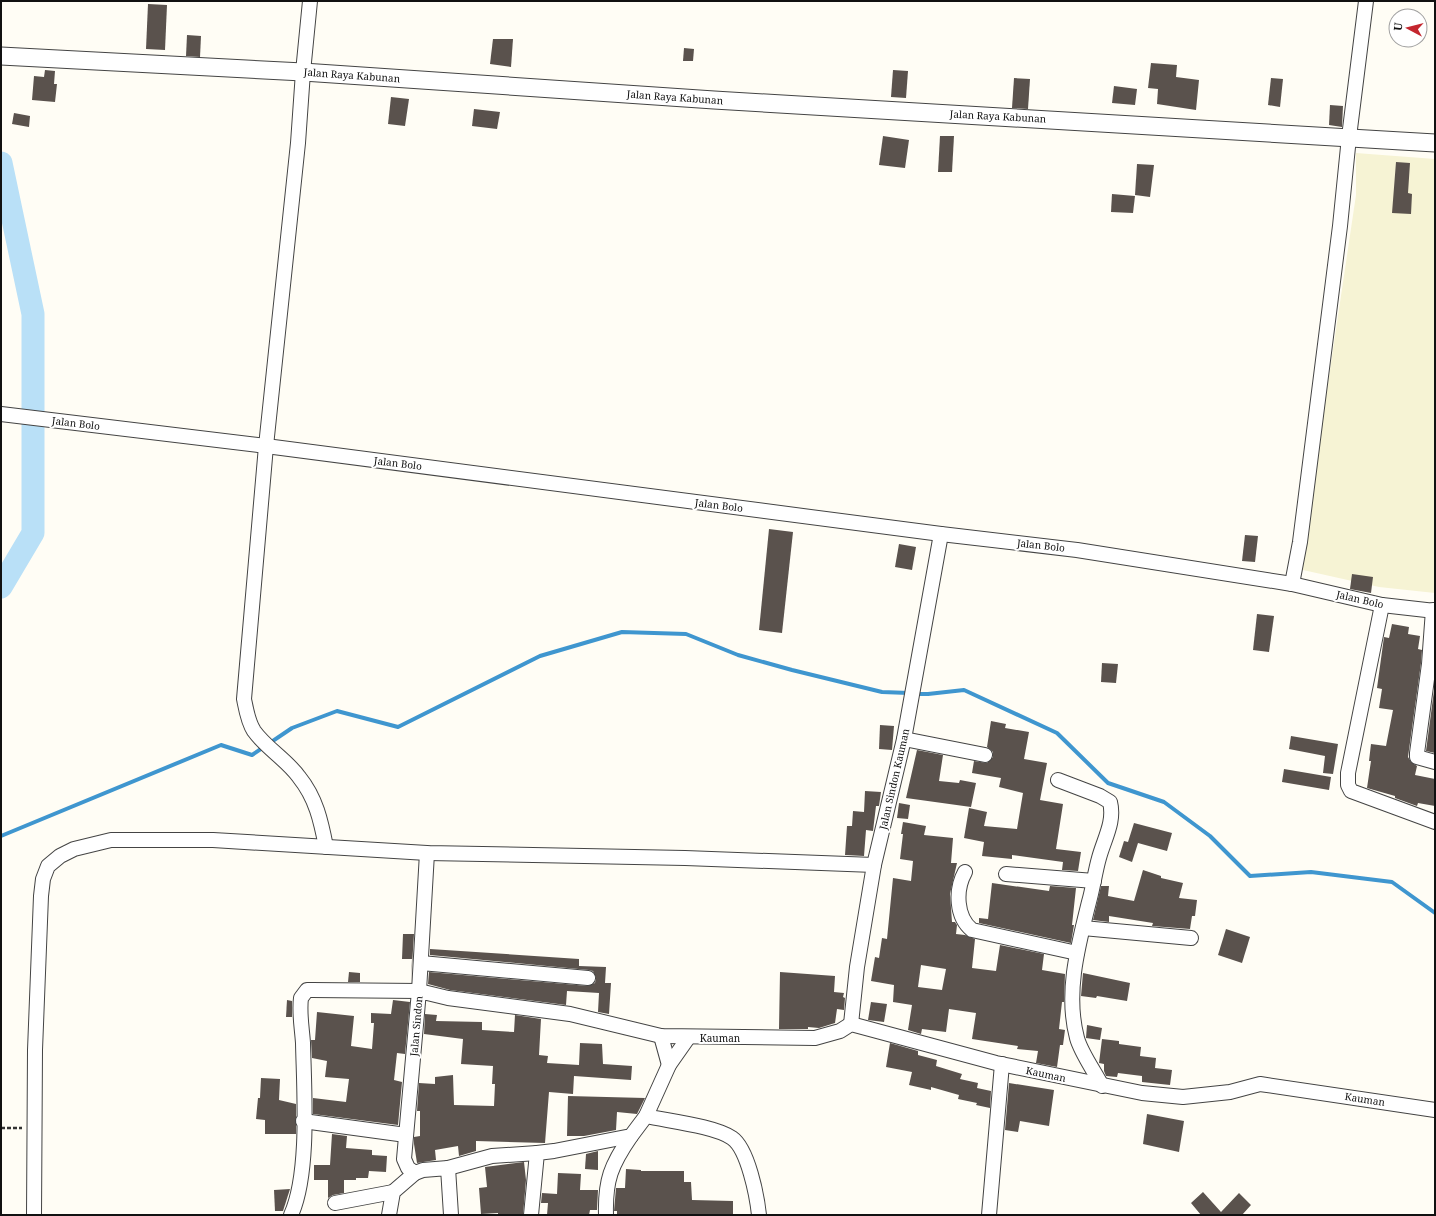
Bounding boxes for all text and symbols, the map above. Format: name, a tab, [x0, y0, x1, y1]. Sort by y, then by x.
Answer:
north arrow	[1388, 8, 1428, 48]
text: U	[1390, 21, 1406, 32]
street label: Jalan Raya Kabunan	[302, 65, 401, 85]
street label: Jalan Raya Kabunan	[625, 87, 724, 107]
street label: Jalan Raya Kabunan	[948, 106, 1047, 126]
street label: Jalan Bolo	[50, 413, 101, 433]
street label: Jalan Bolo	[372, 453, 423, 473]
street label: Jalan Bolo	[693, 495, 744, 515]
street label: Jalan Bolo	[1015, 535, 1066, 555]
street label: Jalan Bolo	[1334, 587, 1385, 611]
street label: Jalan Sindon Kauman	[875, 726, 913, 832]
street label: Jalan Sindon	[406, 995, 426, 1058]
street label: Kauman	[700, 1031, 741, 1045]
street label: Kauman	[1025, 1063, 1068, 1085]
street label: Kauman	[1344, 1089, 1387, 1109]

